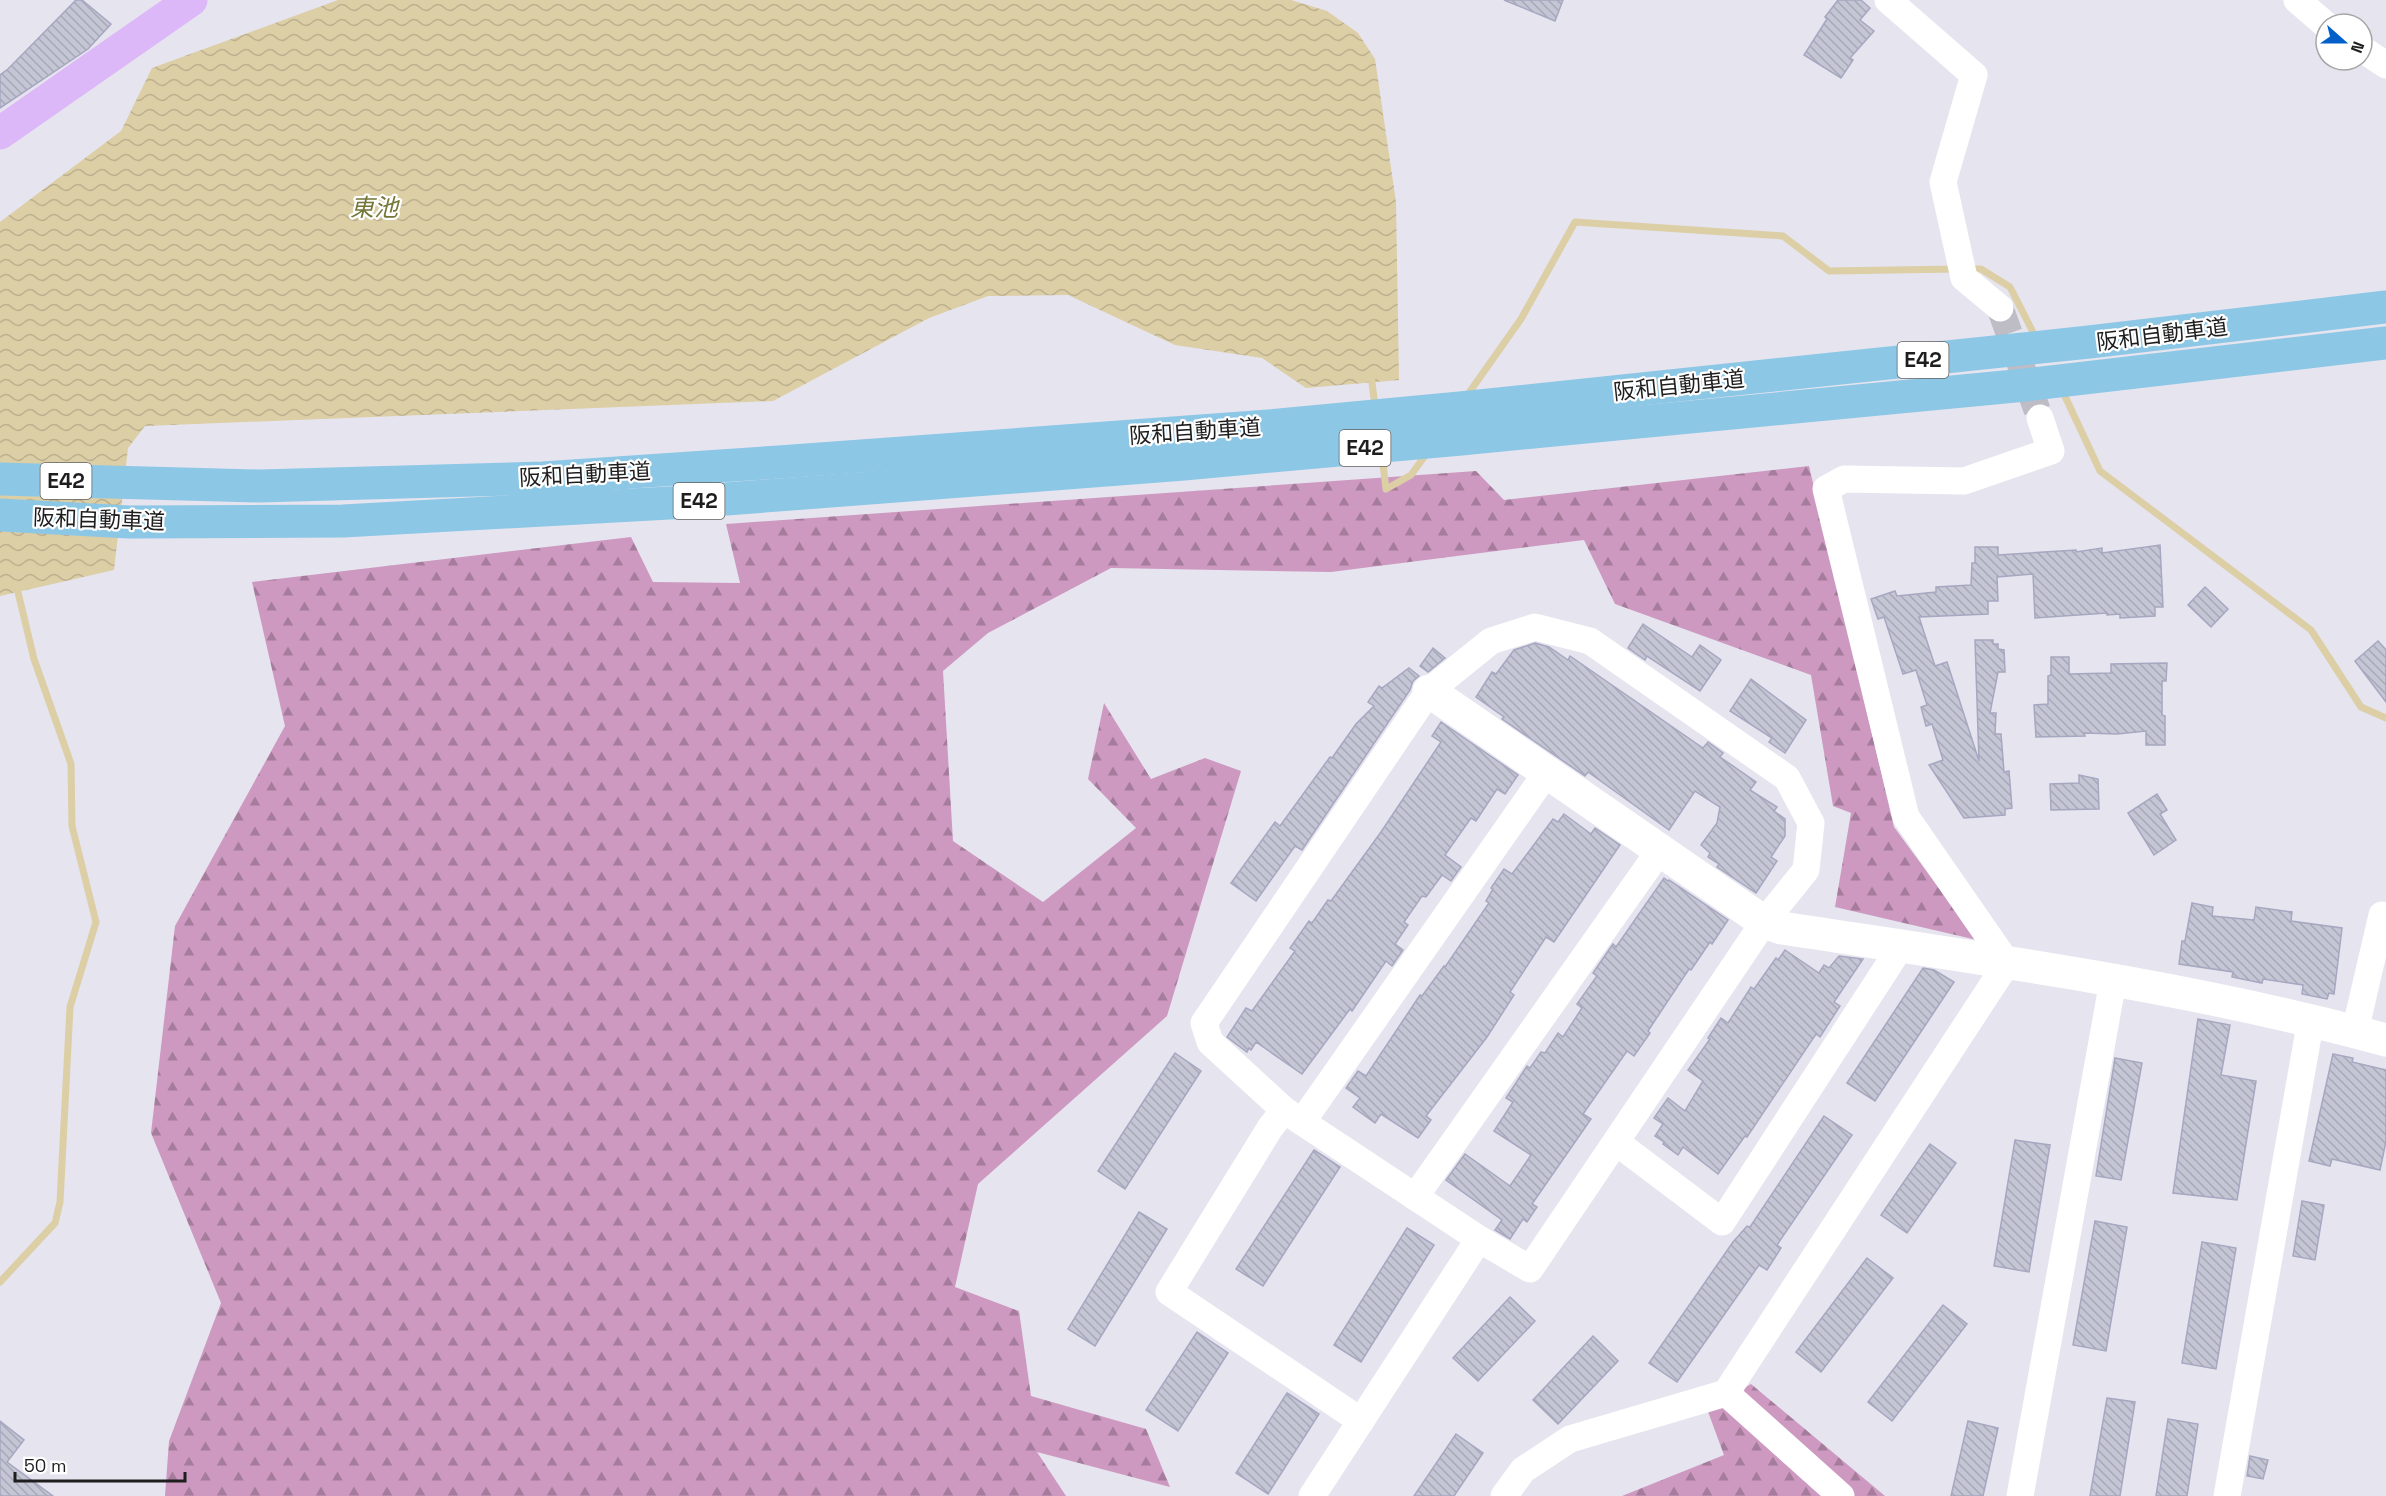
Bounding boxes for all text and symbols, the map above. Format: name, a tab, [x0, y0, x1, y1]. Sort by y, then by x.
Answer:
north arrow	[2314, 12, 2374, 72]
text: N	[2346, 38, 2369, 56]
water label: 東池	[350, 192, 400, 223]
street label: 阪和自動車道	[2095, 312, 2229, 356]
road number: E42	[1898, 342, 1948, 378]
street label: 阪和自動車道	[1612, 364, 1746, 406]
street label: 阪和自動車道	[1128, 412, 1262, 450]
road number: E42	[1340, 430, 1390, 466]
street label: 阪和自動車道	[518, 457, 652, 491]
road number: E42	[40, 463, 92, 499]
road number: E42	[674, 483, 724, 519]
street label: 阪和自動車道	[33, 503, 165, 535]
scale bar	[15, 1445, 184, 1483]
text: 50 m	[24, 1454, 66, 1477]

